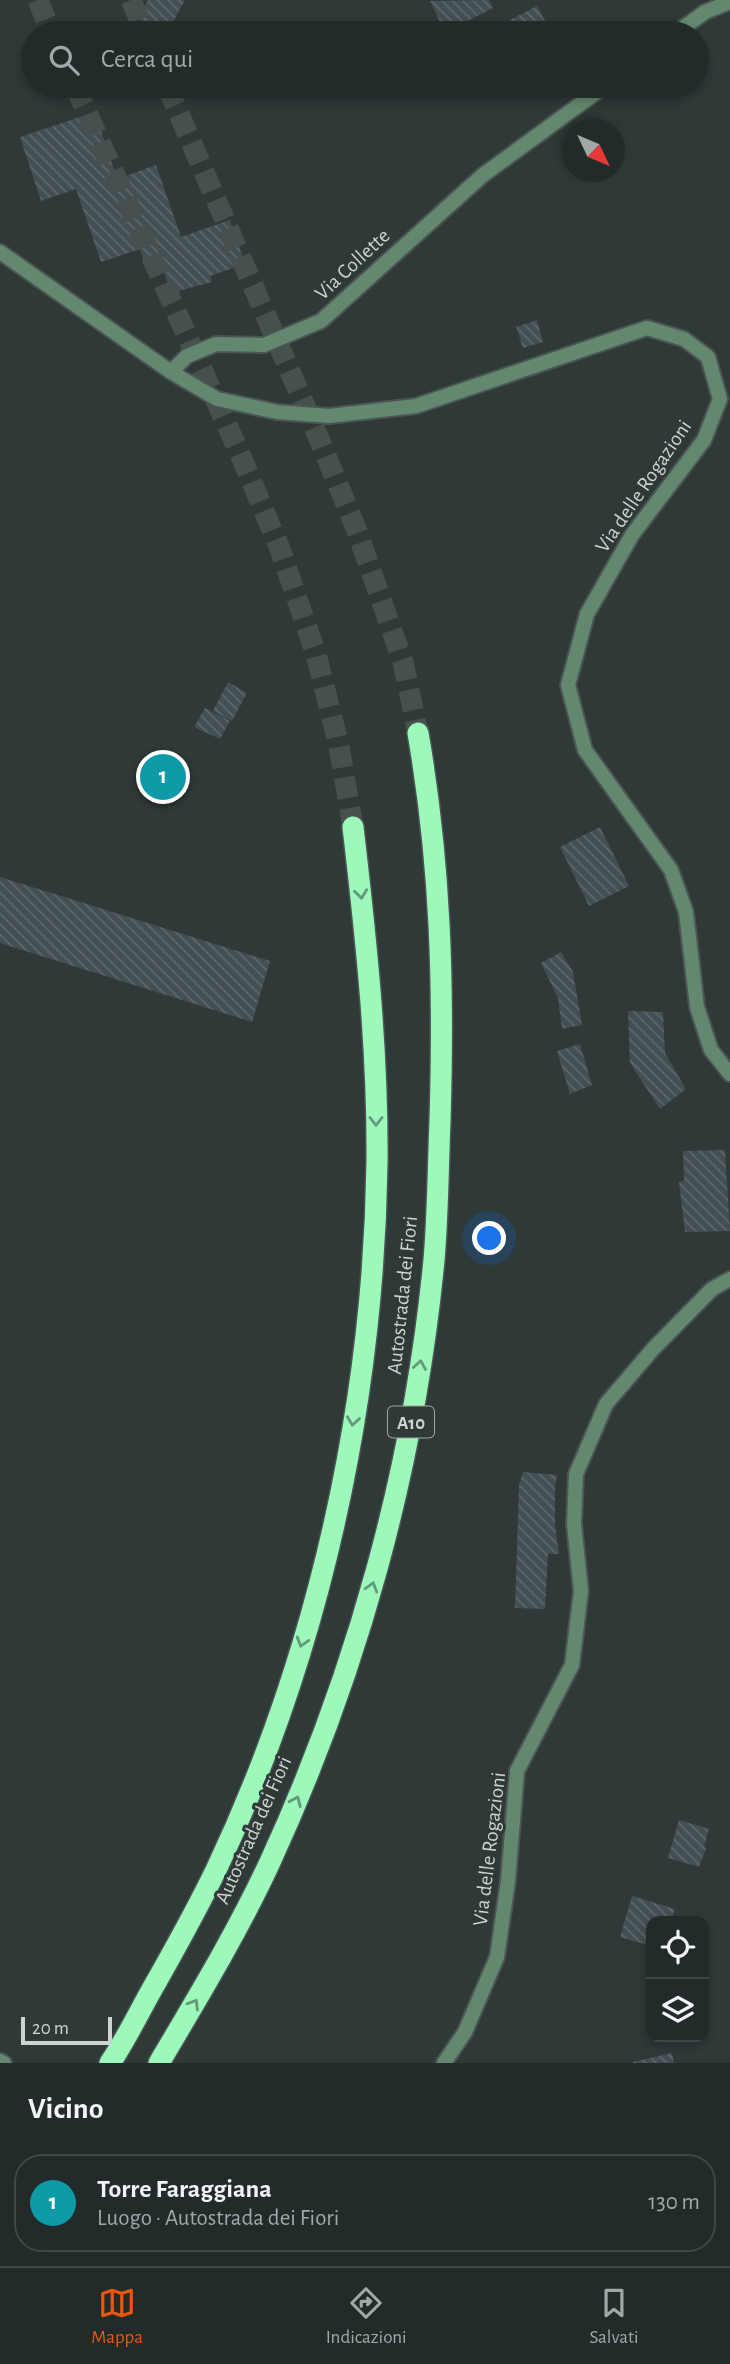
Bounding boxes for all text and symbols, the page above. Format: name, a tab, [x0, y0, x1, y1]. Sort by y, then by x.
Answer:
search box	[21, 21, 709, 98]
icon: search	[45, 41, 83, 79]
text: Cerca qui	[101, 46, 193, 72]
north arrow	[562, 119, 625, 182]
street label: Via Collette	[311, 225, 394, 304]
street label: Via delle Rogazioni	[591, 416, 695, 556]
pin: 1	[140, 751, 186, 803]
one-way arrow	[353, 889, 368, 900]
one-way arrow	[368, 1116, 384, 1127]
street label: Autostrada dei Fiori	[384, 1215, 421, 1375]
your location	[472, 1221, 506, 1255]
one-way arrow	[412, 1359, 427, 1371]
road number: A10	[388, 1406, 434, 1438]
one-way arrow	[346, 1415, 361, 1427]
one-way arrow	[363, 1581, 378, 1593]
one-way arrow	[295, 1636, 310, 1648]
street label: Autostrada dei Fiori	[211, 1753, 295, 1907]
street label: Via delle Rogazioni	[470, 1771, 509, 1927]
one-way arrow	[288, 1796, 302, 1808]
map controls	[646, 1916, 709, 2042]
button: locate	[646, 1916, 709, 1979]
button: layers	[646, 1979, 709, 2042]
one-way arrow	[185, 1999, 198, 2012]
scale bar	[21, 2014, 112, 2046]
text: 20 m	[32, 2019, 69, 2038]
text: Vicino	[28, 2094, 104, 2124]
text: Torre Faraggiana	[97, 2176, 272, 2202]
text: 1	[49, 2191, 57, 2214]
text: 130 m	[648, 2191, 700, 2214]
text: Luogo · Autostrada dei Fiori	[97, 2207, 339, 2230]
tab: Mappa	[91, 2284, 143, 2349]
tab: Indicazioni	[326, 2284, 407, 2349]
tab: Salvati	[589, 2284, 639, 2349]

